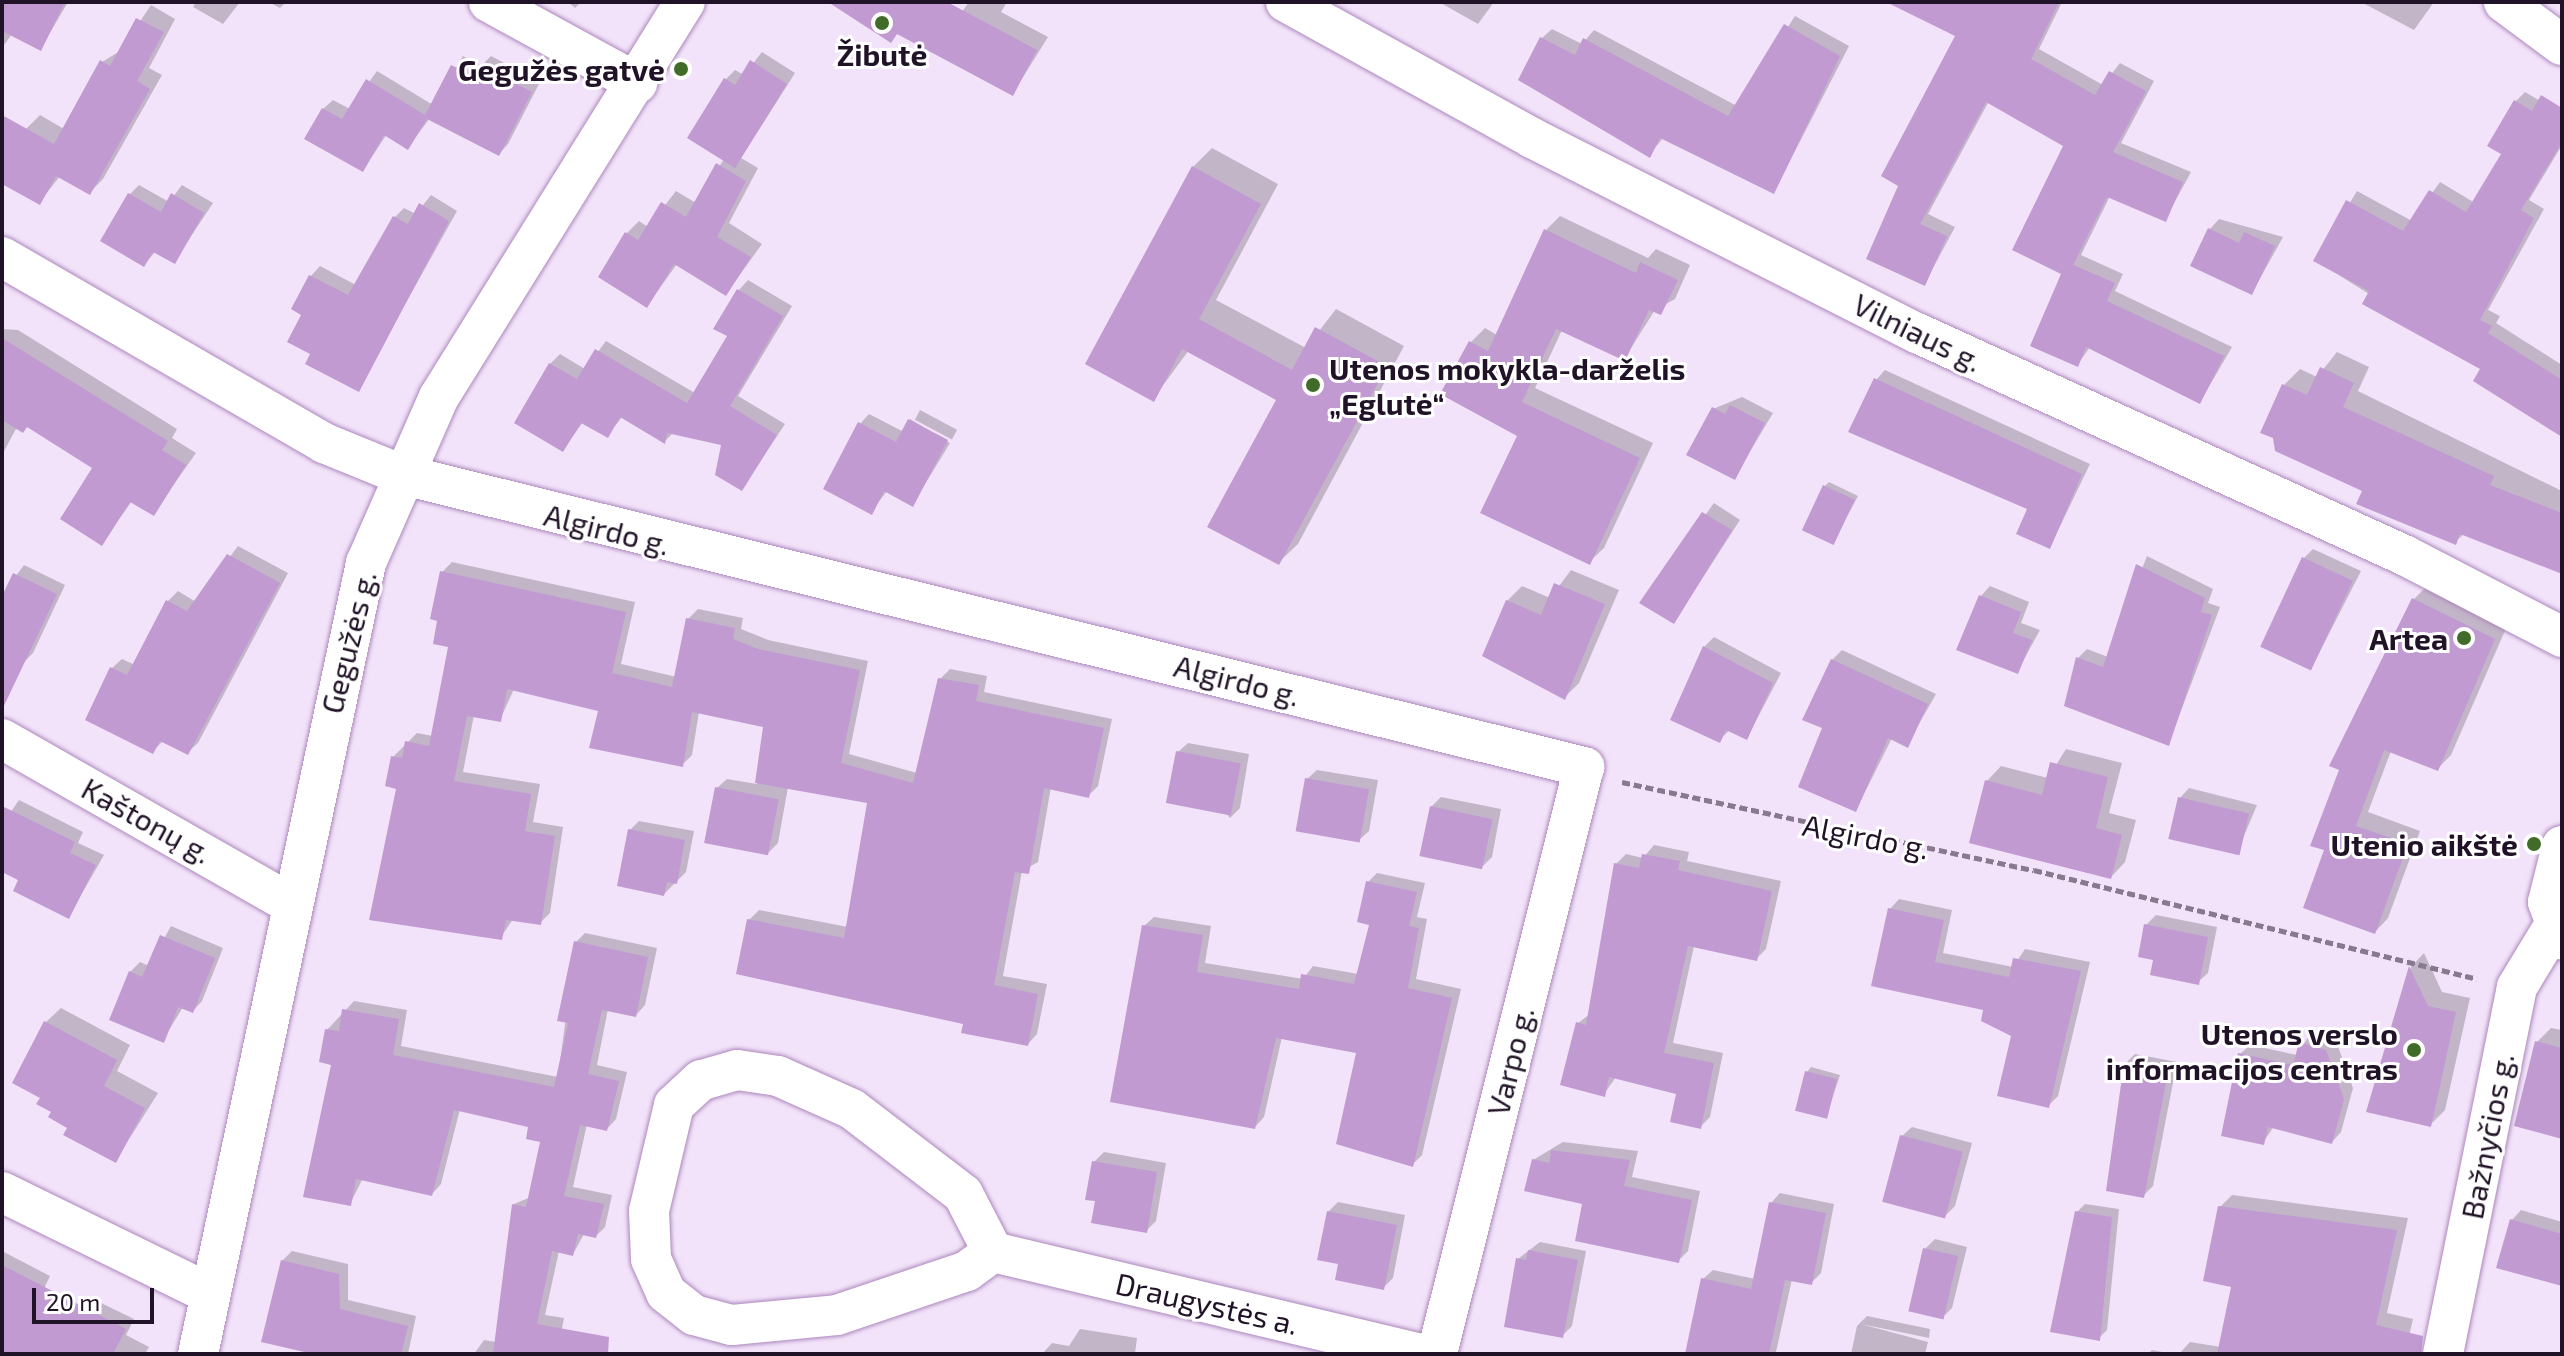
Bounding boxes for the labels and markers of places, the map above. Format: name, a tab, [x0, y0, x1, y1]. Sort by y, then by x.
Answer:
marker: Žibutė	[873, 14, 891, 32]
place label: Žibutė	[837, 36, 927, 72]
place label: Gegužės gatvė	[458, 51, 665, 87]
marker: Gegužės gatvė	[672, 60, 690, 78]
place label: Utenos mokykla-darželis „Eglutė“	[1329, 350, 1685, 420]
marker: Utenos mokykla-darželis „Eglutė“	[1304, 376, 1322, 394]
place label: Artea	[2369, 620, 2448, 656]
marker: Artea	[2455, 629, 2473, 647]
place label: Utenio aikštė	[2330, 826, 2518, 862]
marker: Utenio aikštė	[2525, 835, 2543, 853]
place label: Utenos verslo informacijos centras	[2106, 1015, 2398, 1086]
marker: Utenos verslo informacijos centras	[2405, 1041, 2423, 1059]

